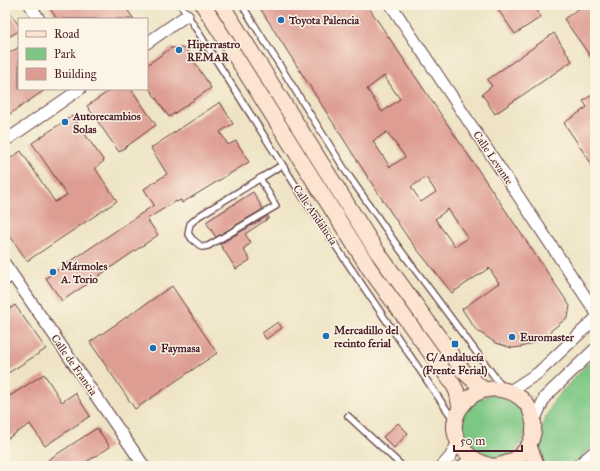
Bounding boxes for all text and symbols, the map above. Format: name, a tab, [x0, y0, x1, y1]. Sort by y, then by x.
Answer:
place label: Toyota Palencia	[288, 14, 360, 28]
marker: Toyota Palencia	[276, 15, 286, 25]
legend	[18, 18, 148, 90]
text: Road	[54, 27, 80, 41]
place label: Hiperrastro REMAR	[187, 38, 240, 64]
marker: Hiperrastro REMAR	[174, 45, 184, 55]
text: Park	[54, 47, 76, 61]
text: Building	[54, 67, 97, 82]
place label: Autorecambios Solas	[72, 110, 141, 136]
marker: Autorecambios Solas	[60, 117, 70, 127]
street label: Calle Levante	[470, 129, 516, 188]
street label: Calle Andalucía	[290, 183, 340, 248]
place label: Mármoles A. Torio	[60, 260, 107, 286]
marker: Mármoles A. Torio	[48, 267, 58, 277]
place label: Mercadillo del recinto ferial	[333, 324, 400, 350]
marker: Mercadillo del recinto ferial	[321, 331, 331, 341]
place label: Euromaster	[520, 331, 575, 344]
street label: Calle de Francia	[48, 332, 100, 398]
marker: Euromaster	[507, 332, 517, 342]
marker: C/ Andalucía (Frente Ferial)	[450, 339, 460, 349]
place label: Faymasa	[161, 342, 200, 356]
marker: Faymasa	[148, 343, 158, 353]
place label: C/ Andalucía (Frente Ferial)	[423, 351, 487, 378]
scale bar	[454, 427, 522, 453]
text: 50 m	[460, 434, 485, 448]

